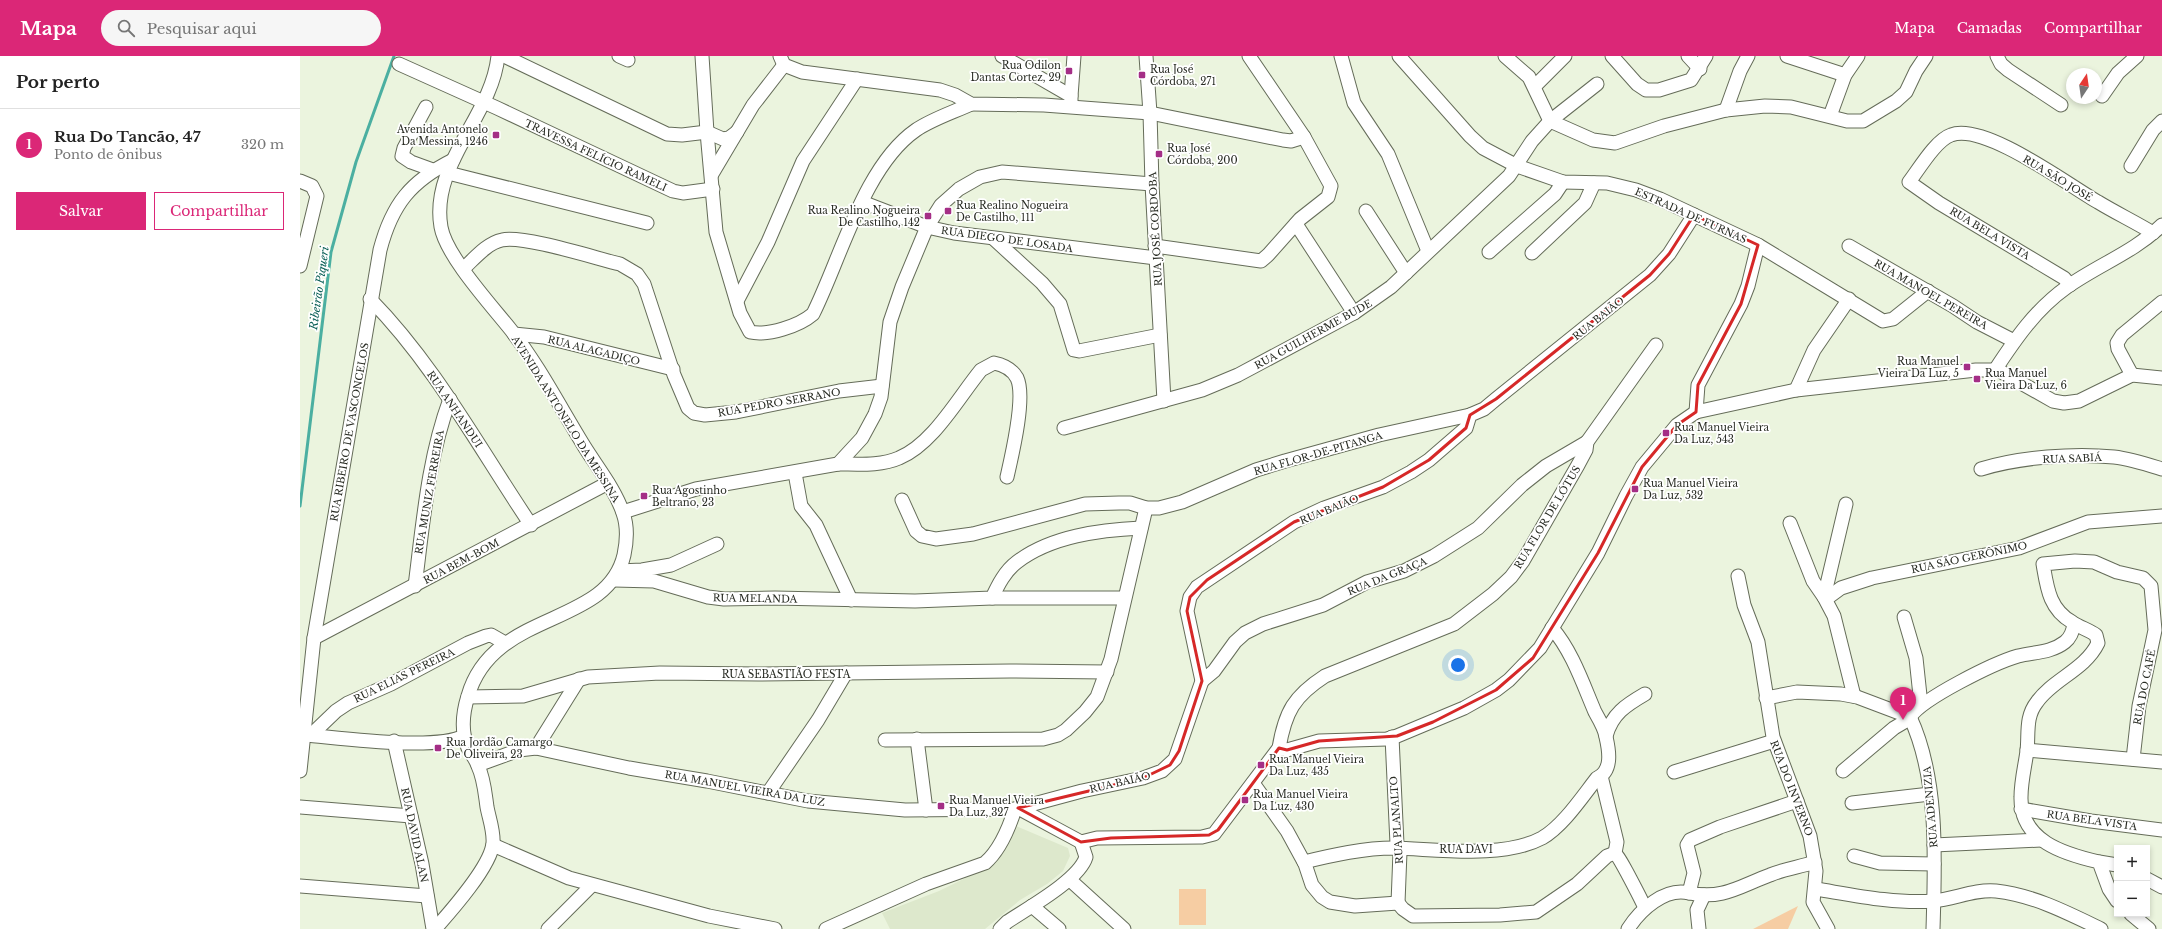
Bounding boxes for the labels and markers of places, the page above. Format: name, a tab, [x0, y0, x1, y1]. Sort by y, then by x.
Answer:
place label: Rua Odilon Dantas Cortez, 29	[970, 59, 1061, 84]
place label: Rua José Córdoba, 271	[1150, 63, 1216, 88]
marker: Rua Odilon Dantas Cortez, 29	[1064, 66, 1074, 76]
marker: Rua José Córdoba, 271	[1137, 70, 1147, 80]
place label: Avenida Antonelo Da Messina, 1246	[396, 123, 488, 148]
marker: Avenida Antonelo Da Messina, 1246	[491, 130, 501, 140]
place label: Rua José Córdoba, 200	[1167, 142, 1238, 167]
marker: Rua José Córdoba, 200	[1154, 149, 1164, 159]
place label: Rua Realino Nogueira De Castilho, 111	[956, 199, 1069, 224]
place label: Rua Realino Nogueira De Castilho, 142	[808, 204, 920, 229]
marker: Rua Realino Nogueira De Castilho, 111	[943, 206, 953, 216]
marker: Rua Realino Nogueira De Castilho, 142	[923, 211, 933, 221]
place label: Rua Manuel Vieira Da Luz, 5	[1877, 355, 1959, 380]
marker: Rua Manuel Vieira Da Luz, 5	[1962, 362, 1972, 372]
place label: Rua Manuel Vieira Da Luz, 6	[1984, 367, 2067, 392]
marker: Rua Manuel Vieira Da Luz, 6	[1972, 374, 1982, 384]
place label: Rua Manuel Vieira Da Luz, 543	[1674, 421, 1769, 446]
marker: Rua Manuel Vieira Da Luz, 543	[1661, 428, 1671, 438]
place label: Rua Manuel Vieira Da Luz, 532	[1643, 477, 1738, 502]
place label: Rua Agostinho Beltrano, 23	[652, 484, 727, 509]
marker: Rua Manuel Vieira Da Luz, 532	[1630, 484, 1640, 494]
marker: Rua Agostinho Beltrano, 23	[639, 491, 649, 501]
pin: 1	[1890, 687, 1916, 720]
place label: Rua Jordão Camargo De Oliveira, 23	[446, 736, 553, 761]
marker: Rua Jordão Camargo De Oliveira, 23	[433, 743, 443, 753]
place label: Rua Manuel Vieira Da Luz, 435	[1269, 753, 1364, 778]
marker: Rua Manuel Vieira Da Luz, 435	[1256, 760, 1266, 770]
place label: Rua Manuel Vieira Da Luz, 430	[1253, 788, 1348, 813]
place label: Rua Manuel Vieira Da Luz, 327	[949, 794, 1044, 819]
marker: Rua Manuel Vieira Da Luz, 430	[1240, 795, 1250, 805]
marker: Rua Manuel Vieira Da Luz, 327	[936, 801, 946, 811]

